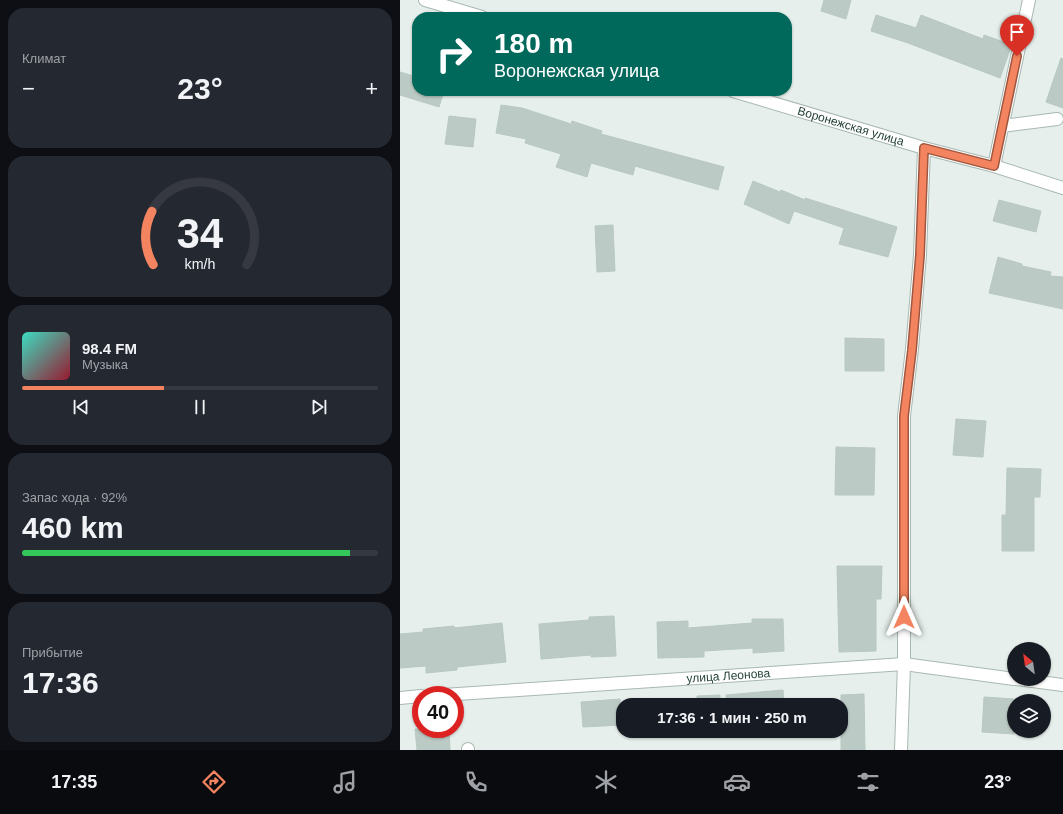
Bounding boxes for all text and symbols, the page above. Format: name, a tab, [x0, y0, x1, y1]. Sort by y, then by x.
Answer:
pin	[1000, 15, 1034, 56]
icon: arrive	[1006, 21, 1028, 43]
icon: right	[428, 28, 480, 80]
text: 180 m	[494, 28, 573, 59]
text: Климат	[22, 51, 66, 66]
text: Воронежская улица	[494, 61, 659, 81]
text: 23°	[177, 72, 223, 105]
text: −	[22, 76, 35, 101]
text: +	[365, 76, 378, 101]
street label: Воронежская улица	[796, 104, 906, 149]
text: 34	[177, 209, 223, 256]
text: km/h	[185, 255, 216, 271]
text: 98.4 FM	[82, 340, 137, 357]
text: Музыка	[82, 357, 128, 372]
icon: previous	[70, 396, 92, 418]
icon: pause	[189, 396, 211, 418]
icon: next	[308, 396, 330, 418]
text: Запас хода · 92%	[22, 490, 127, 505]
text: 460 km	[22, 511, 124, 544]
position arrow	[883, 596, 925, 638]
north arrow	[1007, 642, 1051, 686]
map controls	[1007, 642, 1051, 738]
text: Прибытие	[22, 645, 83, 660]
text: 17:36	[22, 666, 99, 699]
street label: улица Леонова	[686, 666, 771, 686]
speed limit sign: 40	[412, 686, 464, 738]
button: layers	[1007, 694, 1051, 738]
text: 17:36 · 1 мин · 250 m	[657, 709, 807, 726]
icon: directions	[200, 768, 228, 796]
icon: music	[331, 768, 359, 796]
icon: phone	[462, 768, 490, 796]
icon: climate	[592, 768, 620, 796]
icon: car	[723, 768, 751, 796]
icon: filters	[854, 768, 882, 796]
text: 17:35	[51, 772, 97, 792]
text: 23°	[984, 772, 1012, 792]

